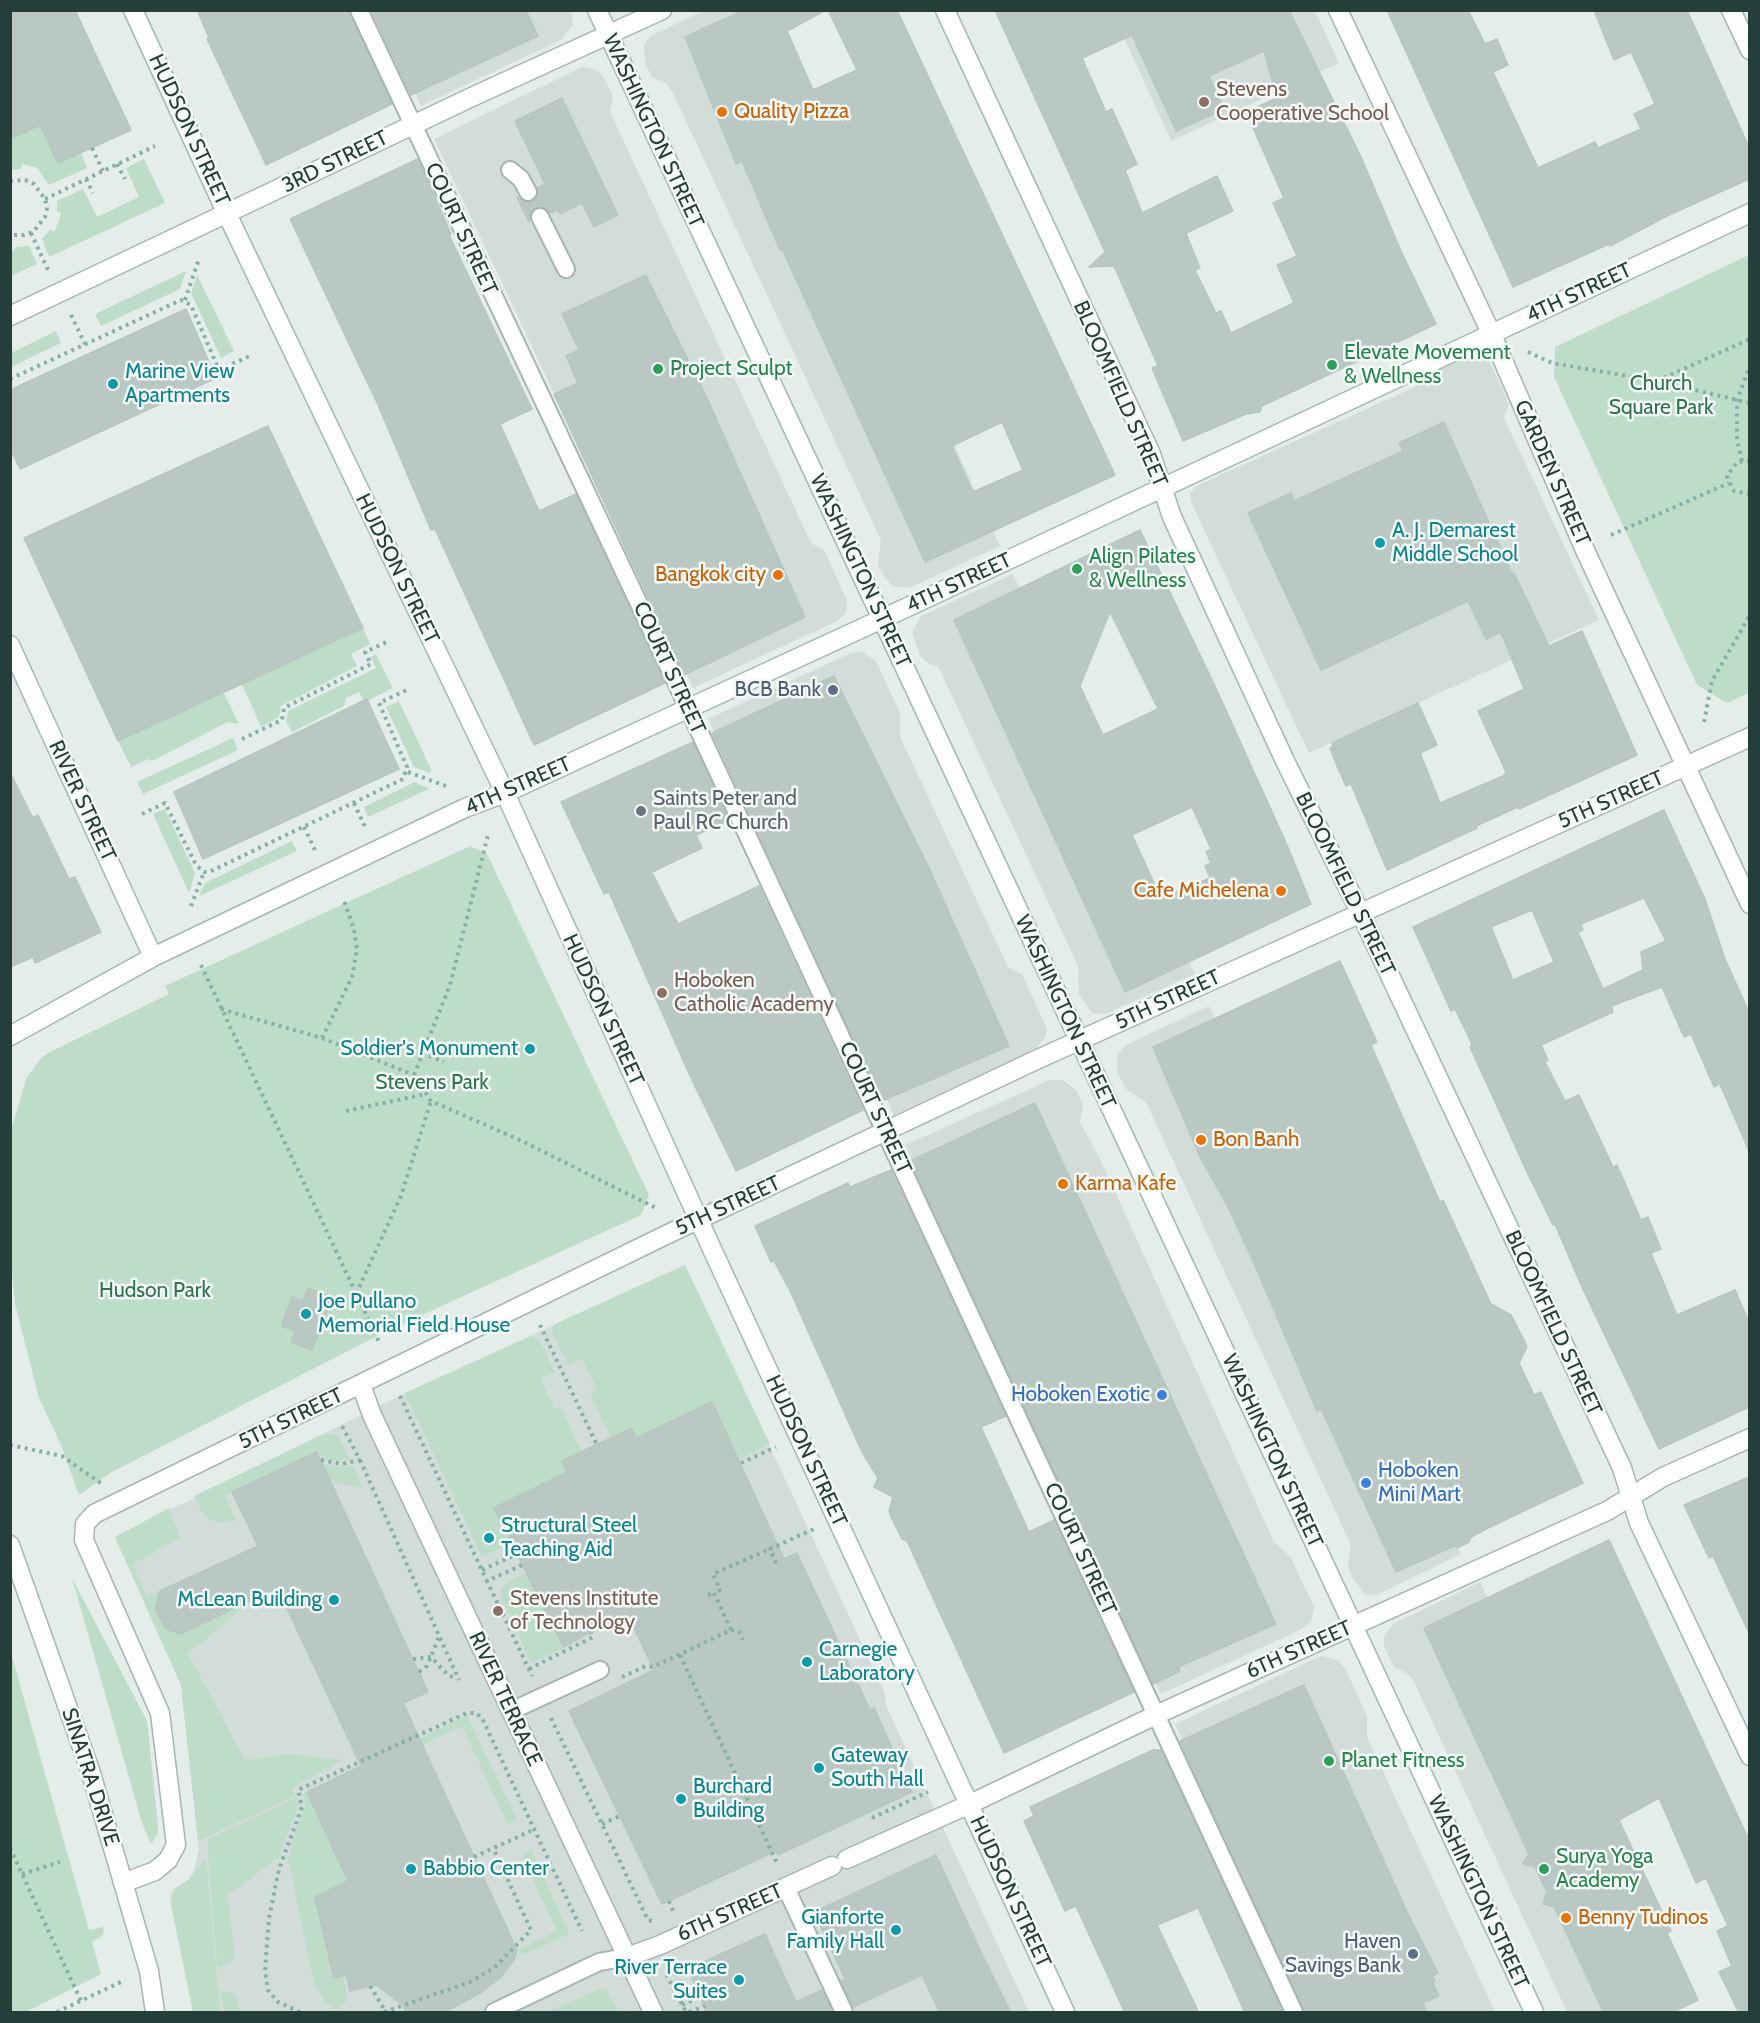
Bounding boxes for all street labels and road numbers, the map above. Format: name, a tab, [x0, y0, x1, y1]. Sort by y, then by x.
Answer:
street label: WASHINGTON STREET	[597, 30, 709, 232]
street label: HUDSON STREET	[143, 50, 235, 210]
street label: 3RD STREET	[278, 126, 392, 198]
street label: COURT STREET	[419, 159, 503, 299]
street label: 4TH STREET	[1522, 258, 1636, 328]
street label: BLOOMFIELD STREET	[1068, 297, 1172, 491]
street label: GARDEN STREET	[1509, 396, 1595, 550]
street label: WASHINGTON STREET	[804, 470, 916, 672]
street label: HUDSON STREET	[350, 490, 444, 648]
street label: 4TH STREET	[902, 548, 1016, 618]
street label: COURT STREET	[627, 598, 711, 738]
street label: RIVER STREET	[43, 737, 121, 865]
street label: 4TH STREET	[461, 751, 575, 821]
street label: 5TH STREET	[1554, 766, 1668, 834]
street label: BLOOMFIELD STREET	[1290, 788, 1400, 980]
street label: WASHINGTON STREET	[1009, 911, 1121, 1113]
street label: HUDSON STREET	[557, 930, 649, 1090]
street label: 5TH STREET	[1112, 965, 1224, 1035]
street label: COURT STREET	[833, 1038, 917, 1178]
street label: 5TH STREET	[672, 1171, 784, 1241]
street label: BLOOMFIELD STREET	[1499, 1227, 1607, 1419]
street label: WASHINGTON STREET	[1216, 1350, 1328, 1552]
street label: HUDSON STREET	[760, 1371, 852, 1531]
street label: 5TH STREET	[235, 1383, 347, 1455]
street label: COURT STREET	[1038, 1479, 1122, 1619]
street label: 6TH STREET	[1242, 1616, 1356, 1684]
street label: RIVER TERRACE	[463, 1628, 547, 1770]
street label: SINATRA DRIVE	[56, 1705, 124, 1849]
street label: WASHINGTON STREET	[1422, 1791, 1534, 1993]
street label: HUDSON STREET	[964, 1812, 1056, 1972]
street label: 6TH STREET	[673, 1879, 787, 1947]

